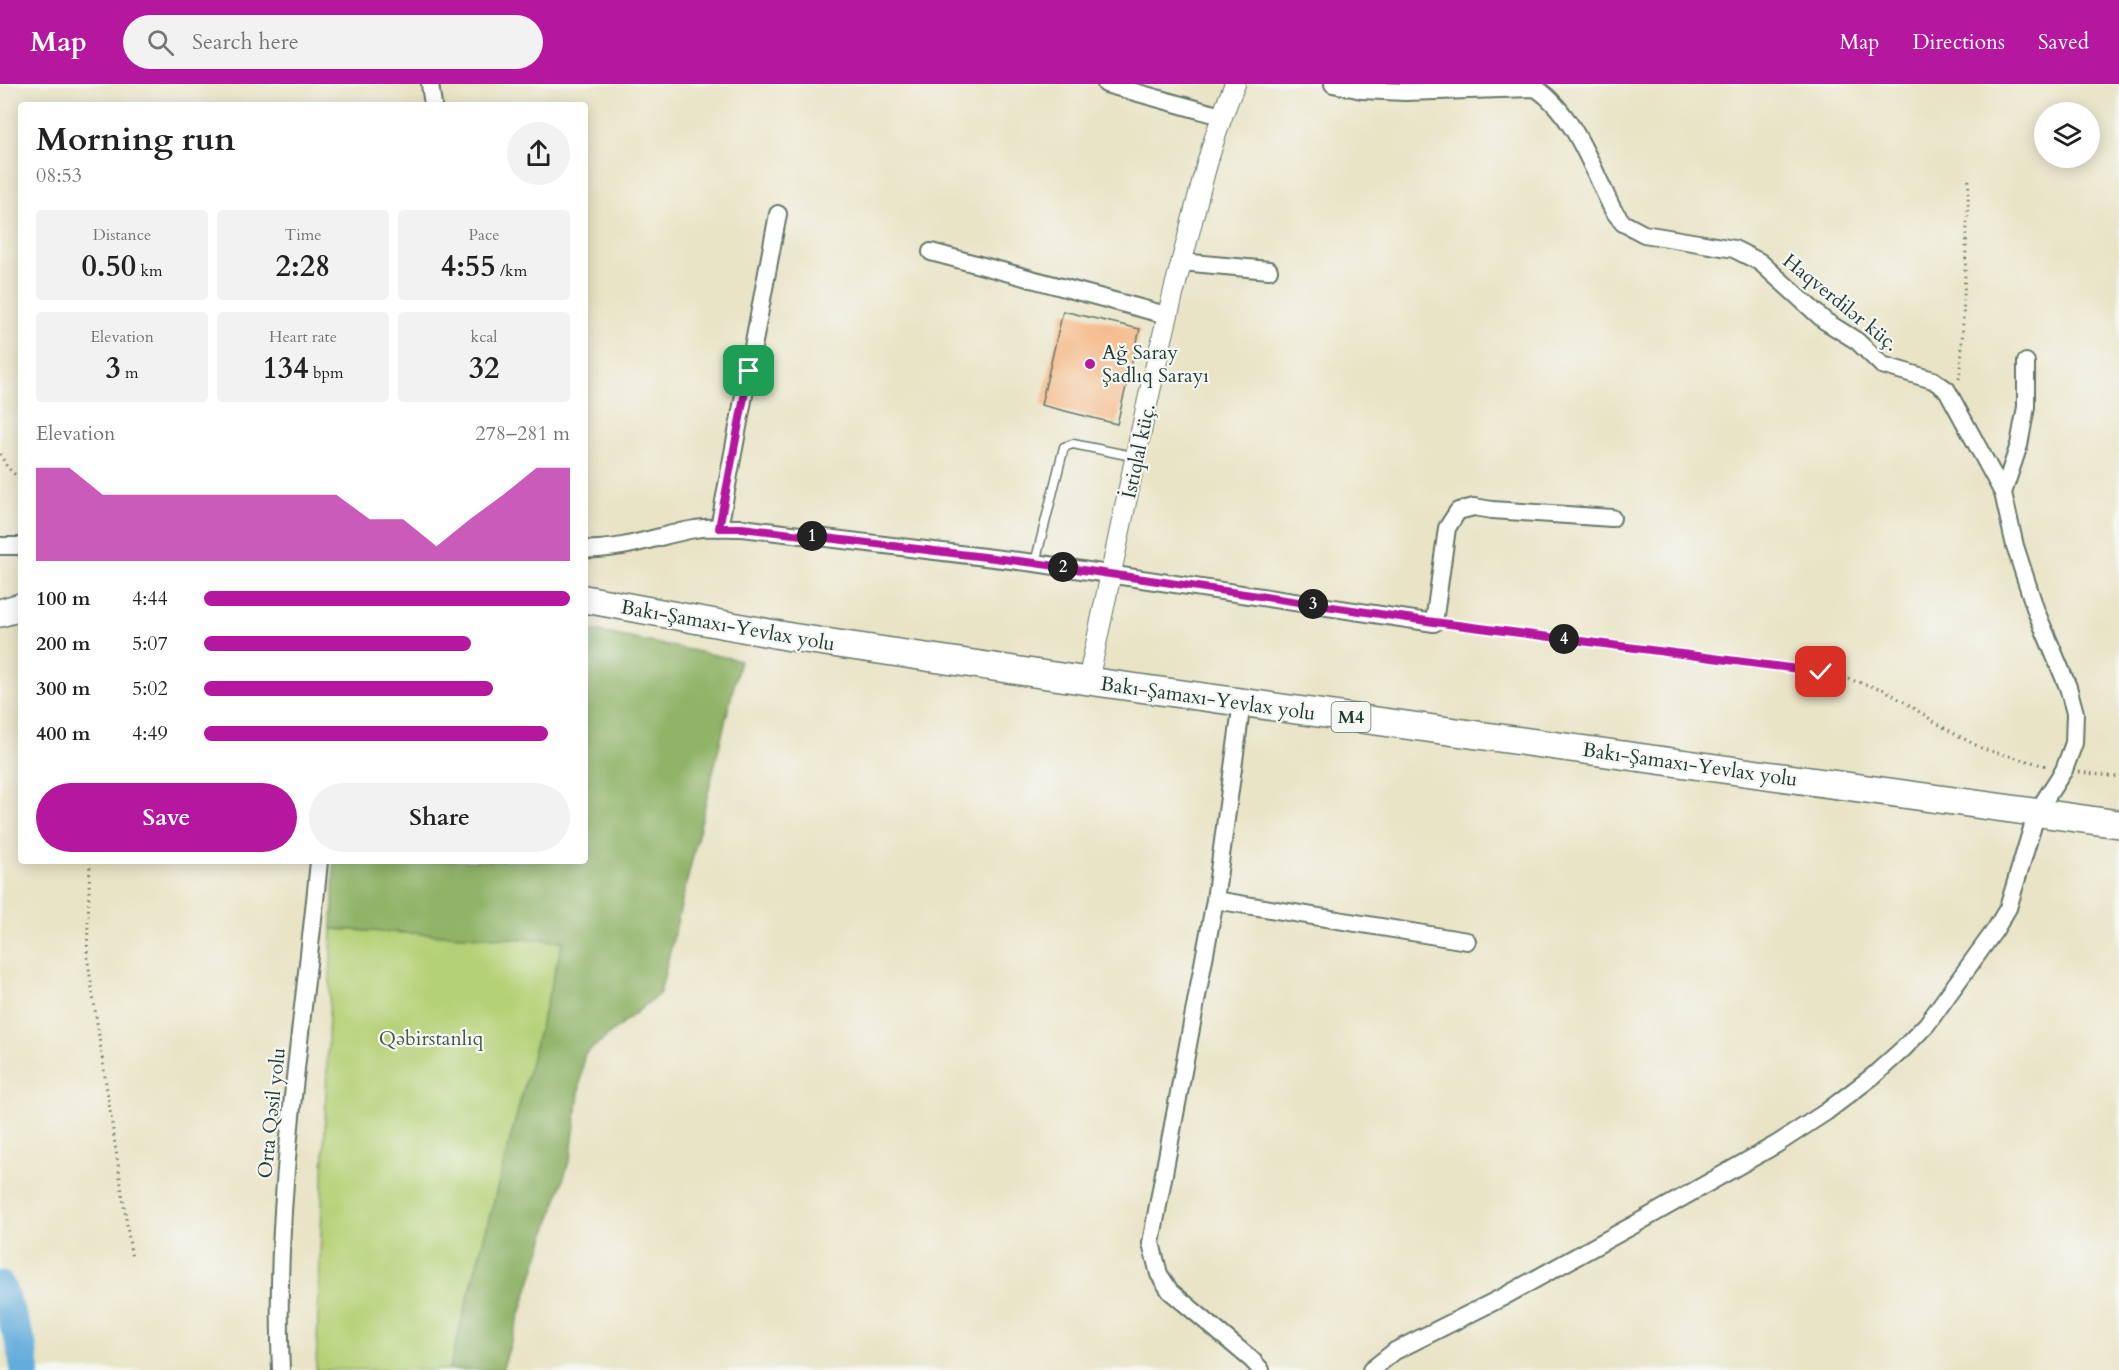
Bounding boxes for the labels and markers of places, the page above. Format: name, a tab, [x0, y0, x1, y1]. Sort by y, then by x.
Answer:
place label: Ağ Saray Şadlıq Sarayı	[1102, 339, 1209, 389]
pin	[723, 345, 774, 396]
marker: Ağ Saray Şadlıq Sarayı	[1083, 357, 1097, 371]
pin: 1	[797, 521, 827, 551]
pin: 2	[1048, 552, 1078, 582]
pin: 3	[1298, 589, 1328, 619]
pin: 4	[1549, 624, 1579, 654]
pin	[1795, 646, 1846, 697]

